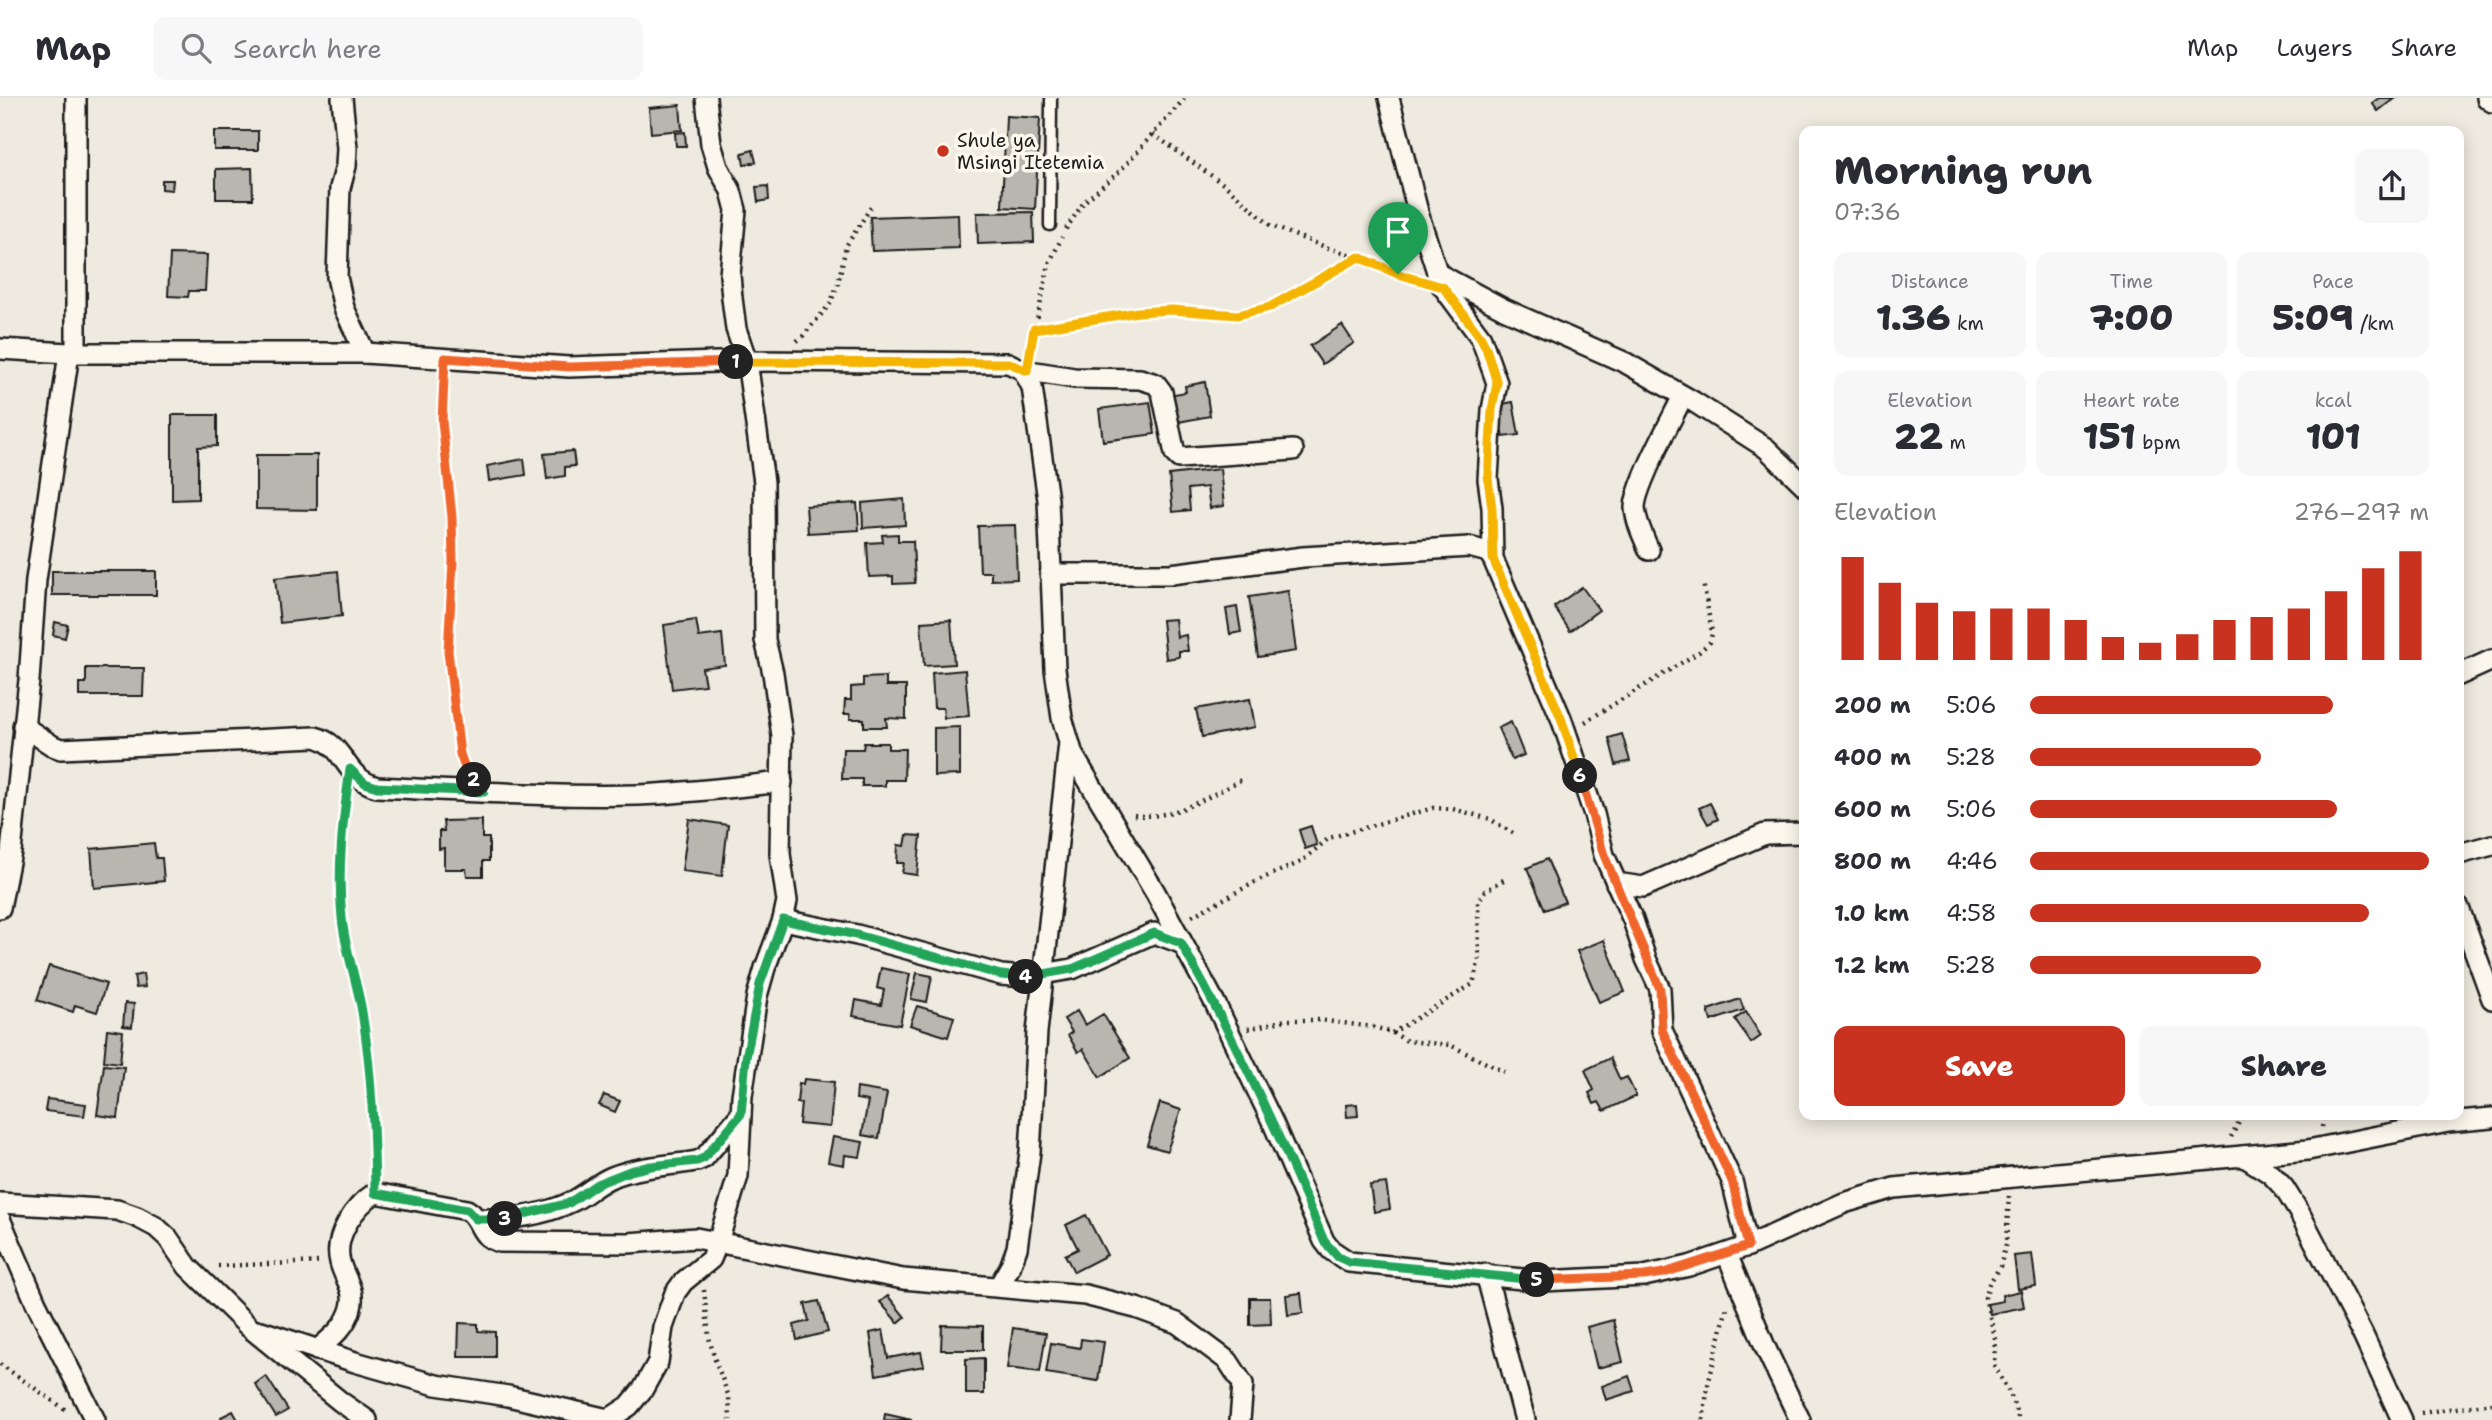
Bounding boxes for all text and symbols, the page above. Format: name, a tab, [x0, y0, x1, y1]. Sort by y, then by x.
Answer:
search box	[153, 17, 643, 80]
text: Map	[35, 26, 111, 71]
icon: search	[177, 29, 215, 67]
text: Search here	[233, 31, 382, 66]
text: Map	[2187, 32, 2238, 64]
text: Layers	[2276, 32, 2353, 64]
text: Share	[2391, 32, 2457, 64]
place label: Shule ya Msingi Itetemia	[957, 128, 1104, 175]
marker: Shule ya Msingi Itetemia	[935, 143, 951, 159]
text: Morning run	[1834, 145, 2092, 196]
button: share	[2355, 149, 2429, 223]
text: 07:36	[1834, 197, 1901, 227]
pin	[1368, 202, 1428, 274]
icon: arrive	[1379, 213, 1417, 251]
text: Distance	[1891, 269, 1969, 294]
text: Time	[2110, 269, 2153, 294]
text: Pace	[2312, 269, 2354, 294]
text: 1.36	[1876, 294, 1950, 341]
text: 7:00	[2089, 294, 2174, 341]
text: 5:09	[2272, 294, 2354, 341]
text: km	[1950, 311, 1984, 336]
text: /km	[2354, 311, 2394, 336]
pin: 1	[718, 344, 754, 380]
text: 1	[731, 349, 740, 374]
text: Elevation	[1887, 388, 1972, 413]
text: Heart rate	[2083, 388, 2180, 413]
text: kcal	[2315, 388, 2352, 413]
text: 22	[1894, 413, 1943, 460]
text: 151	[2082, 413, 2136, 460]
text: 101	[2306, 413, 2361, 460]
text: m	[1943, 430, 1966, 455]
text: bpm	[2136, 430, 2181, 455]
text: Elevation	[1834, 497, 1937, 527]
text: 276–297 m	[2294, 497, 2429, 527]
text: 200 m	[1834, 690, 1911, 720]
text: 5:06	[1946, 690, 1997, 720]
text: 400 m	[1834, 742, 1911, 772]
text: 5:28	[1946, 742, 1996, 772]
pin: 6	[1562, 758, 1598, 794]
pin: 2	[456, 762, 491, 798]
text: 6	[1573, 763, 1586, 788]
text: 2	[467, 767, 480, 792]
text: 600 m	[1834, 794, 1911, 824]
text: 5:06	[1946, 794, 1997, 824]
text: 800 m	[1834, 846, 1911, 876]
text: 4:46	[1946, 846, 1998, 876]
text: 1.0 km	[1834, 898, 1909, 928]
text: 4:58	[1946, 898, 1997, 928]
text: 1.2 km	[1834, 950, 1910, 980]
text: 5:28	[1946, 950, 1996, 980]
pin: 4	[1009, 960, 1044, 994]
text: 4	[1019, 964, 1032, 989]
button: Save	[1834, 1026, 2125, 1106]
button: Share	[2139, 1026, 2429, 1106]
pin: 3	[488, 1202, 522, 1236]
text: 3	[498, 1206, 511, 1231]
pin: 5	[1520, 1262, 1554, 1298]
text: 5	[1531, 1267, 1542, 1292]

